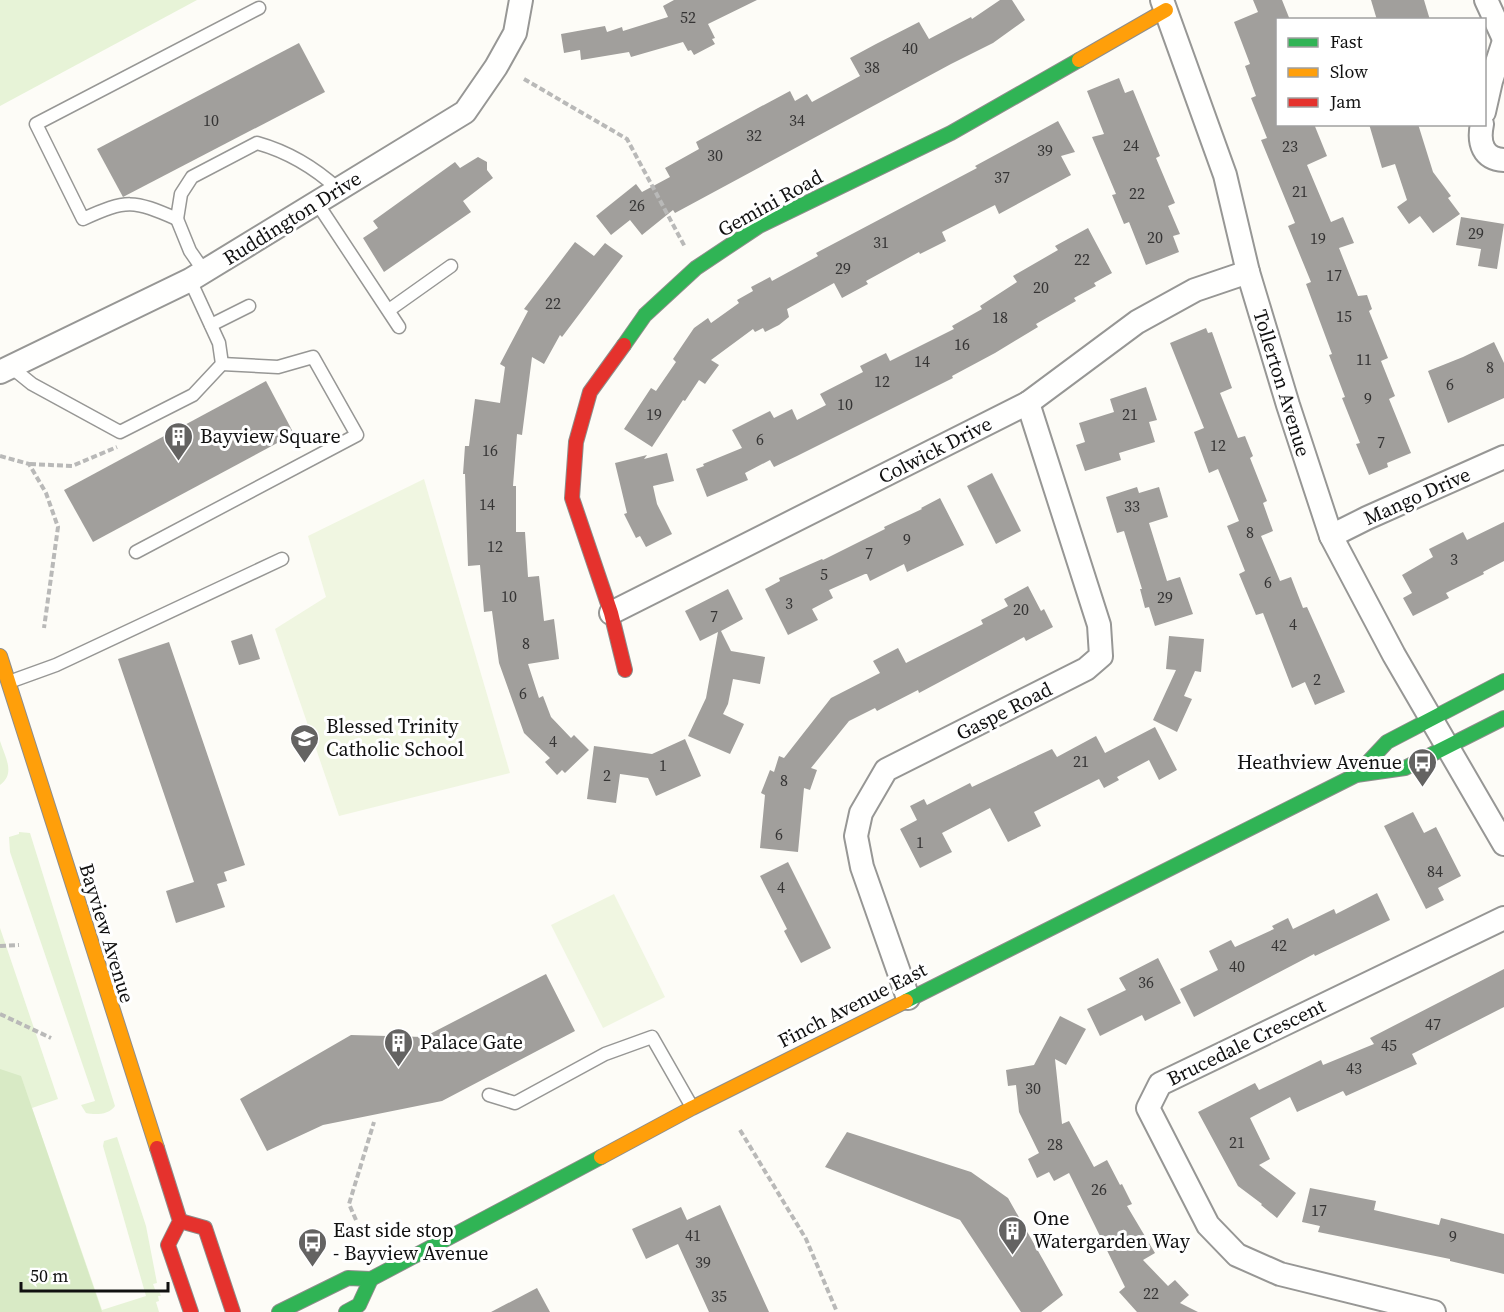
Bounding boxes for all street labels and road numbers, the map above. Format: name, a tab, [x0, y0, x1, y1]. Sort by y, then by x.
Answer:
street label: Gemini Road	[713, 162, 828, 243]
street label: Ruddington Drive	[218, 164, 366, 272]
street label: Tollerton Avenue	[1246, 306, 1318, 460]
street label: Colwick Drive	[874, 409, 996, 491]
street label: Mango Drive	[1359, 460, 1475, 532]
street label: Gaspe Road	[951, 675, 1057, 747]
street label: Bayview Avenue	[72, 860, 142, 1006]
street label: Finch Avenue East	[773, 955, 932, 1055]
street label: Brucedale Crescent	[1162, 991, 1330, 1092]

